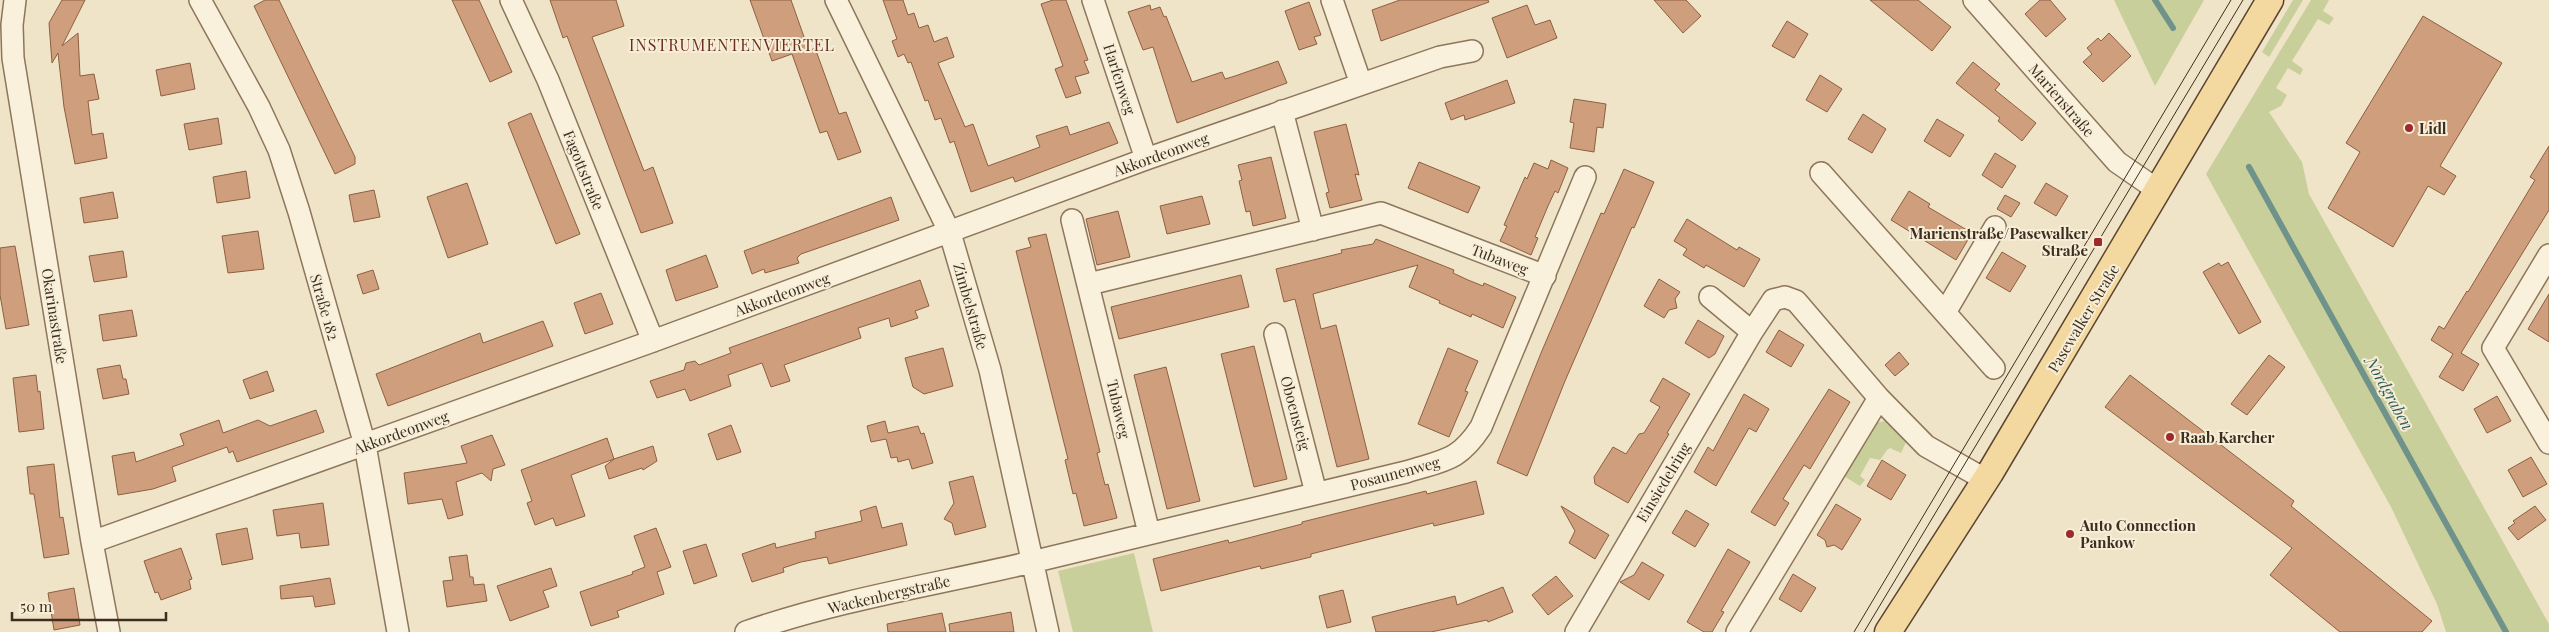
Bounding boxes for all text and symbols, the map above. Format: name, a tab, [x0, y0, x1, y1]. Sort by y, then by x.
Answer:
district label: INSTRUMENTENVIERTEL	[629, 34, 835, 55]
street label: Harfenweg	[1099, 41, 1141, 117]
street label: Marienstraße	[2025, 59, 2099, 141]
place label: Lidl	[2419, 118, 2447, 138]
marker: Lidl	[2403, 122, 2415, 134]
street label: Fagottstraße	[559, 127, 609, 213]
street label: Akkordeonweg	[1110, 127, 1211, 181]
place label: Marienstraße/Pasewalker Straße	[1909, 223, 2088, 260]
marker: Marienstraße/Pasewalker Straße	[2092, 236, 2104, 248]
street label: Tubaweg	[1469, 239, 1532, 279]
street label: Zimbelstraße	[949, 260, 993, 352]
street label: Pasewalker Straße	[2043, 260, 2123, 376]
street label: Okarinastraße	[38, 267, 72, 365]
street label: Akkordeonweg	[731, 267, 832, 321]
street label: Straße 182	[306, 271, 344, 343]
water label: Nordgraben	[2360, 351, 2419, 433]
street label: Oboensteig	[1276, 374, 1316, 452]
street label: Tubaweg	[1103, 378, 1135, 440]
street label: Akkordeonweg	[350, 405, 451, 459]
place label: Raab Karcher	[2180, 427, 2275, 447]
marker: Raab Karcher	[2164, 431, 2176, 443]
street label: Einsiedelring	[1631, 438, 1695, 526]
street label: Posaunenweg	[1348, 451, 1442, 495]
place label: Auto Connection Pankow	[2079, 515, 2197, 552]
marker: Auto Connection Pankow	[2064, 528, 2076, 540]
street label: Wackenbergstraße	[825, 570, 952, 618]
scale bar	[12, 590, 166, 622]
text: 50 m	[20, 596, 53, 616]

